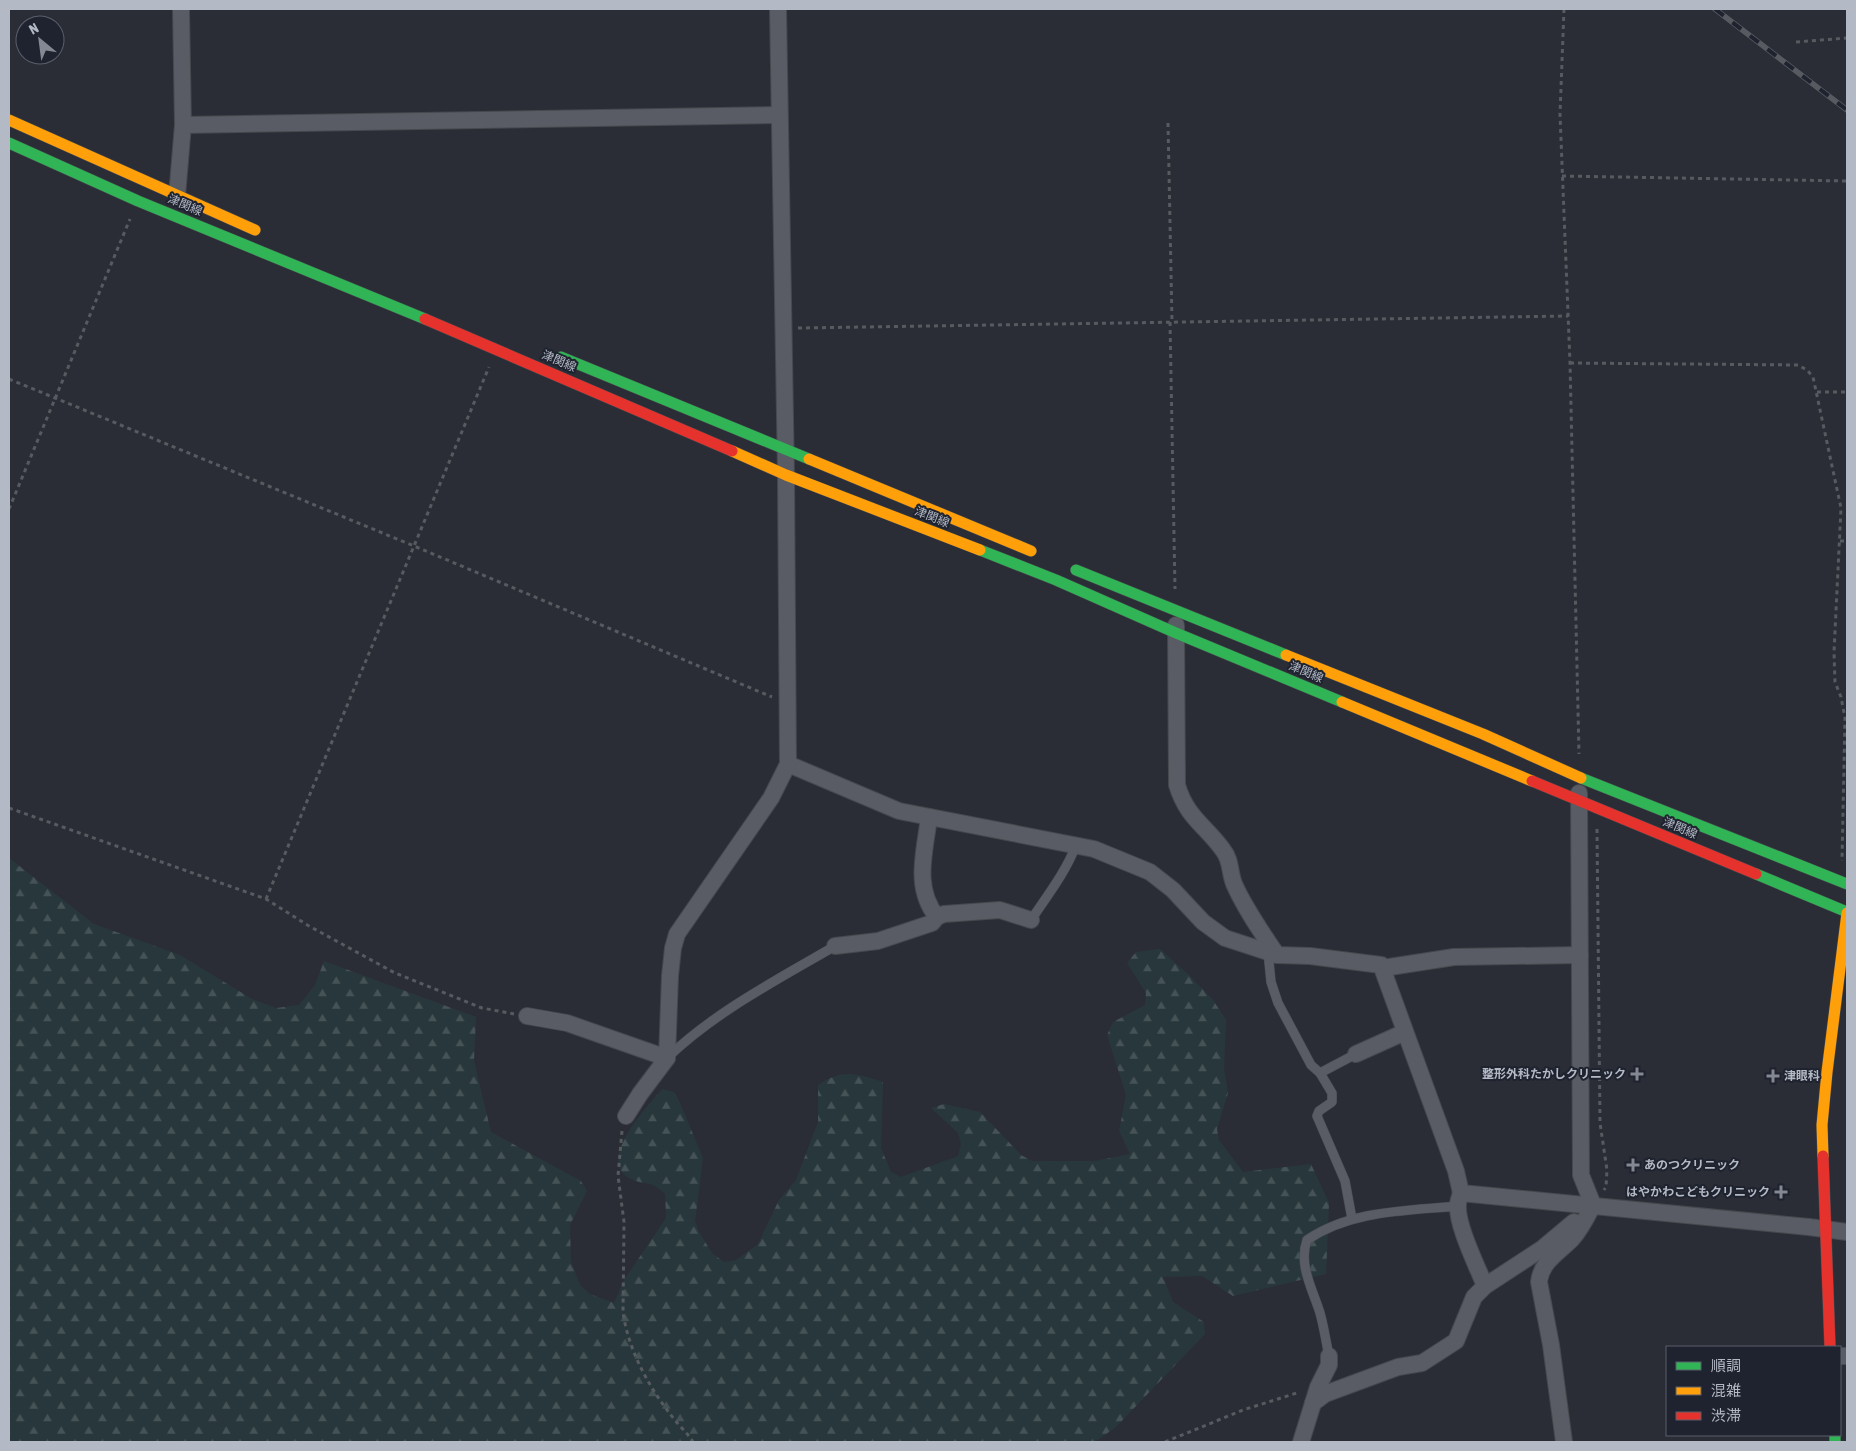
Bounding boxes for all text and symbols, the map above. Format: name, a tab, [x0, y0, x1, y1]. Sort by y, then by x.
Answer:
north arrow	[15, 15, 65, 65]
text: N	[26, 20, 41, 38]
street label: 津関線	[166, 192, 204, 218]
street label: 津関線	[540, 348, 578, 374]
street label: 津関線	[913, 504, 951, 530]
street label: 津関線	[1287, 659, 1325, 685]
street label: 津関線	[1661, 815, 1699, 841]
place label: 整形外科たかしクリニック	[1482, 1067, 1626, 1081]
marker: 整形外科たかしクリニック	[1630, 1067, 1644, 1081]
marker: 津眼科	[1766, 1069, 1780, 1083]
place label: 津眼科	[1784, 1069, 1820, 1083]
marker: あのつクリニック	[1626, 1158, 1640, 1172]
place label: あのつクリニック	[1644, 1158, 1740, 1172]
place label: はやかわこどもクリニック	[1626, 1185, 1770, 1199]
marker: はやかわこどもクリニック	[1774, 1185, 1788, 1199]
legend	[1666, 1346, 1841, 1436]
text: 順調	[1711, 1357, 1741, 1374]
text: 混雑	[1711, 1382, 1741, 1399]
text: 渋滞	[1711, 1407, 1741, 1424]

